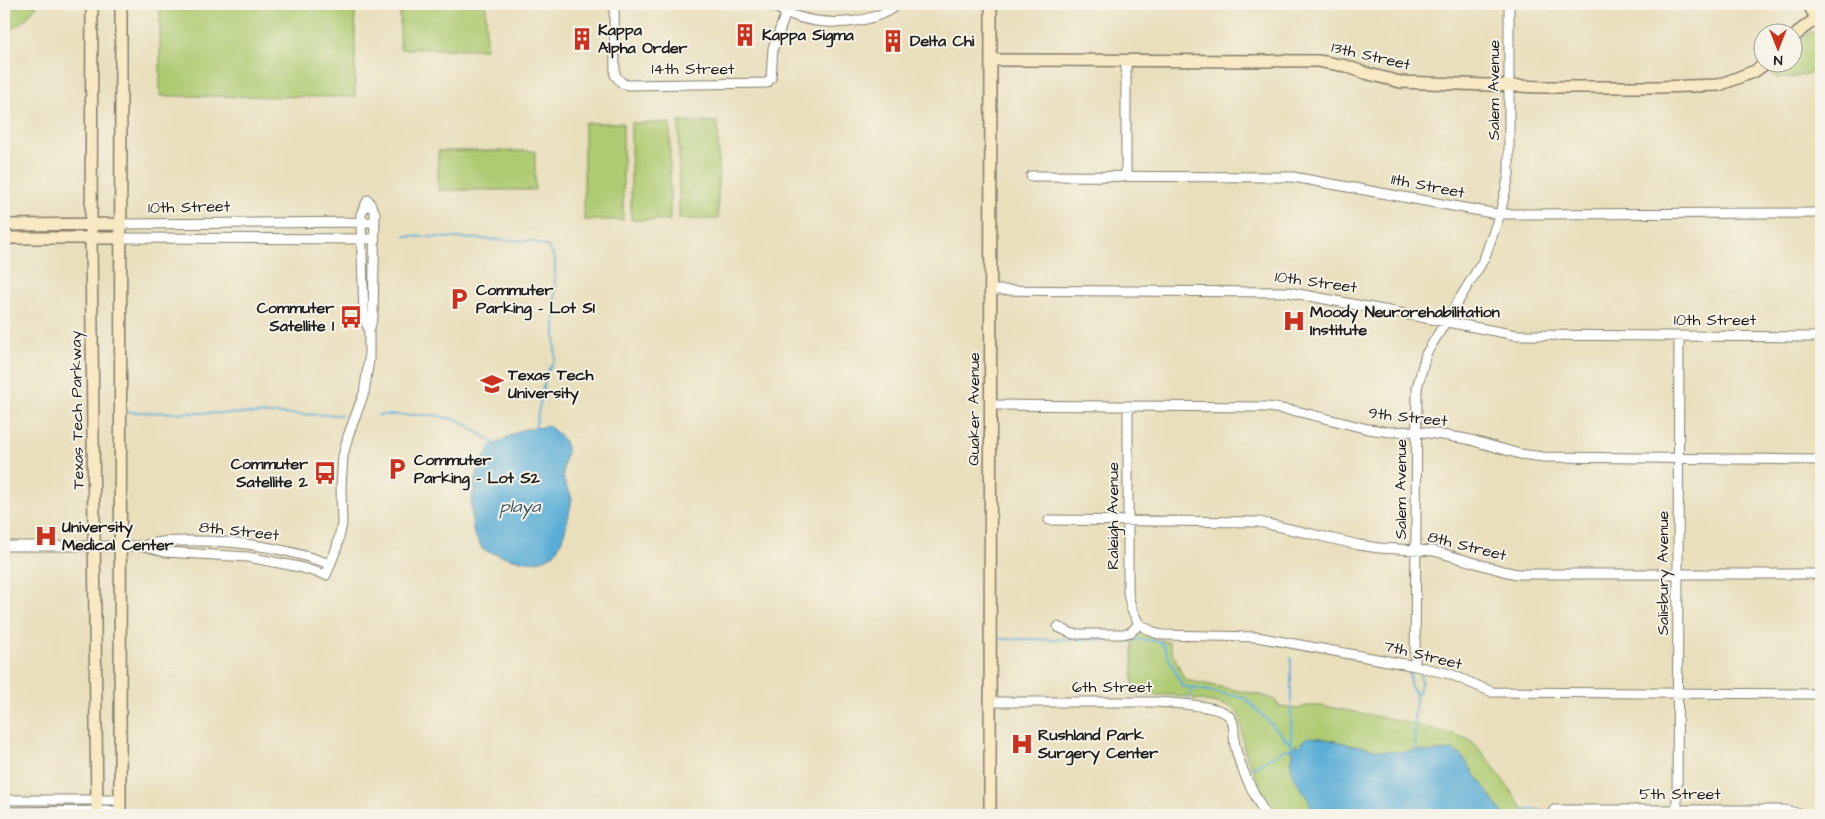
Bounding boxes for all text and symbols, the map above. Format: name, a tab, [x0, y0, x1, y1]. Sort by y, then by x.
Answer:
place label: Kappa Alpha Order	[598, 19, 688, 59]
building icon: Kappa Sigma	[732, 22, 758, 48]
north arrow	[1752, 22, 1802, 72]
place label: Kappa Sigma	[762, 24, 855, 48]
building icon: Kappa Alpha Order	[569, 26, 595, 52]
building icon: Delta Chi	[880, 28, 906, 54]
place label: Delta Chi	[910, 30, 975, 52]
street label: 13th Street	[1329, 36, 1413, 76]
street label: Salem Avenue	[1483, 39, 1505, 140]
text: N	[1773, 50, 1782, 70]
street label: 14th Street	[651, 58, 735, 80]
street label: 11th Street	[1389, 168, 1467, 204]
street label: 10th Street	[148, 195, 231, 219]
street label: 10th Street	[1274, 265, 1359, 299]
place label: Commuter Parking - Lot S1	[476, 279, 596, 321]
parking icon: Commuter Parking - Lot S1	[446, 286, 472, 312]
place label: Commuter Satellite 1	[257, 297, 335, 337]
place label: Moody Neurorehabilitation Institute	[1310, 301, 1500, 341]
bus stop icon: Commuter Satellite 1	[338, 304, 364, 330]
hospital icon: Moody Neurorehabilitation Institute	[1281, 308, 1307, 334]
street label: 10th Street	[1674, 309, 1757, 331]
street label: Texas Tech Parkway	[65, 330, 90, 490]
street label: Quaker Avenue	[963, 352, 985, 466]
place label: Texas Tech University	[507, 364, 594, 405]
school or university icon: Texas Tech University	[479, 371, 505, 397]
street label: 9th Street	[1367, 402, 1449, 432]
street label: Salem Avenue	[1390, 438, 1412, 539]
place label: Commuter Parking - Lot S2	[414, 449, 541, 491]
place label: Commuter Satellite 2	[231, 453, 309, 493]
parking icon: Commuter Parking - Lot S2	[384, 456, 410, 482]
bus stop icon: Commuter Satellite 2	[312, 460, 338, 486]
street label: Raleigh Avenue	[1102, 462, 1125, 570]
water label: playa	[498, 494, 541, 520]
street label: Salisbury Avenue	[1652, 510, 1675, 635]
place label: University Medical Center	[62, 516, 174, 556]
street label: 8th Street	[198, 516, 281, 546]
hospital icon: University Medical Center	[33, 523, 59, 549]
street label: 8th Street	[1425, 526, 1509, 567]
street label: 7th Street	[1382, 635, 1465, 675]
street label: 6th Street	[1072, 676, 1153, 698]
place label: Rushland Park Surgery Center	[1037, 724, 1158, 766]
hospital icon: Rushland Park Surgery Center	[1009, 731, 1035, 757]
street label: 5th Street	[1639, 783, 1721, 805]

